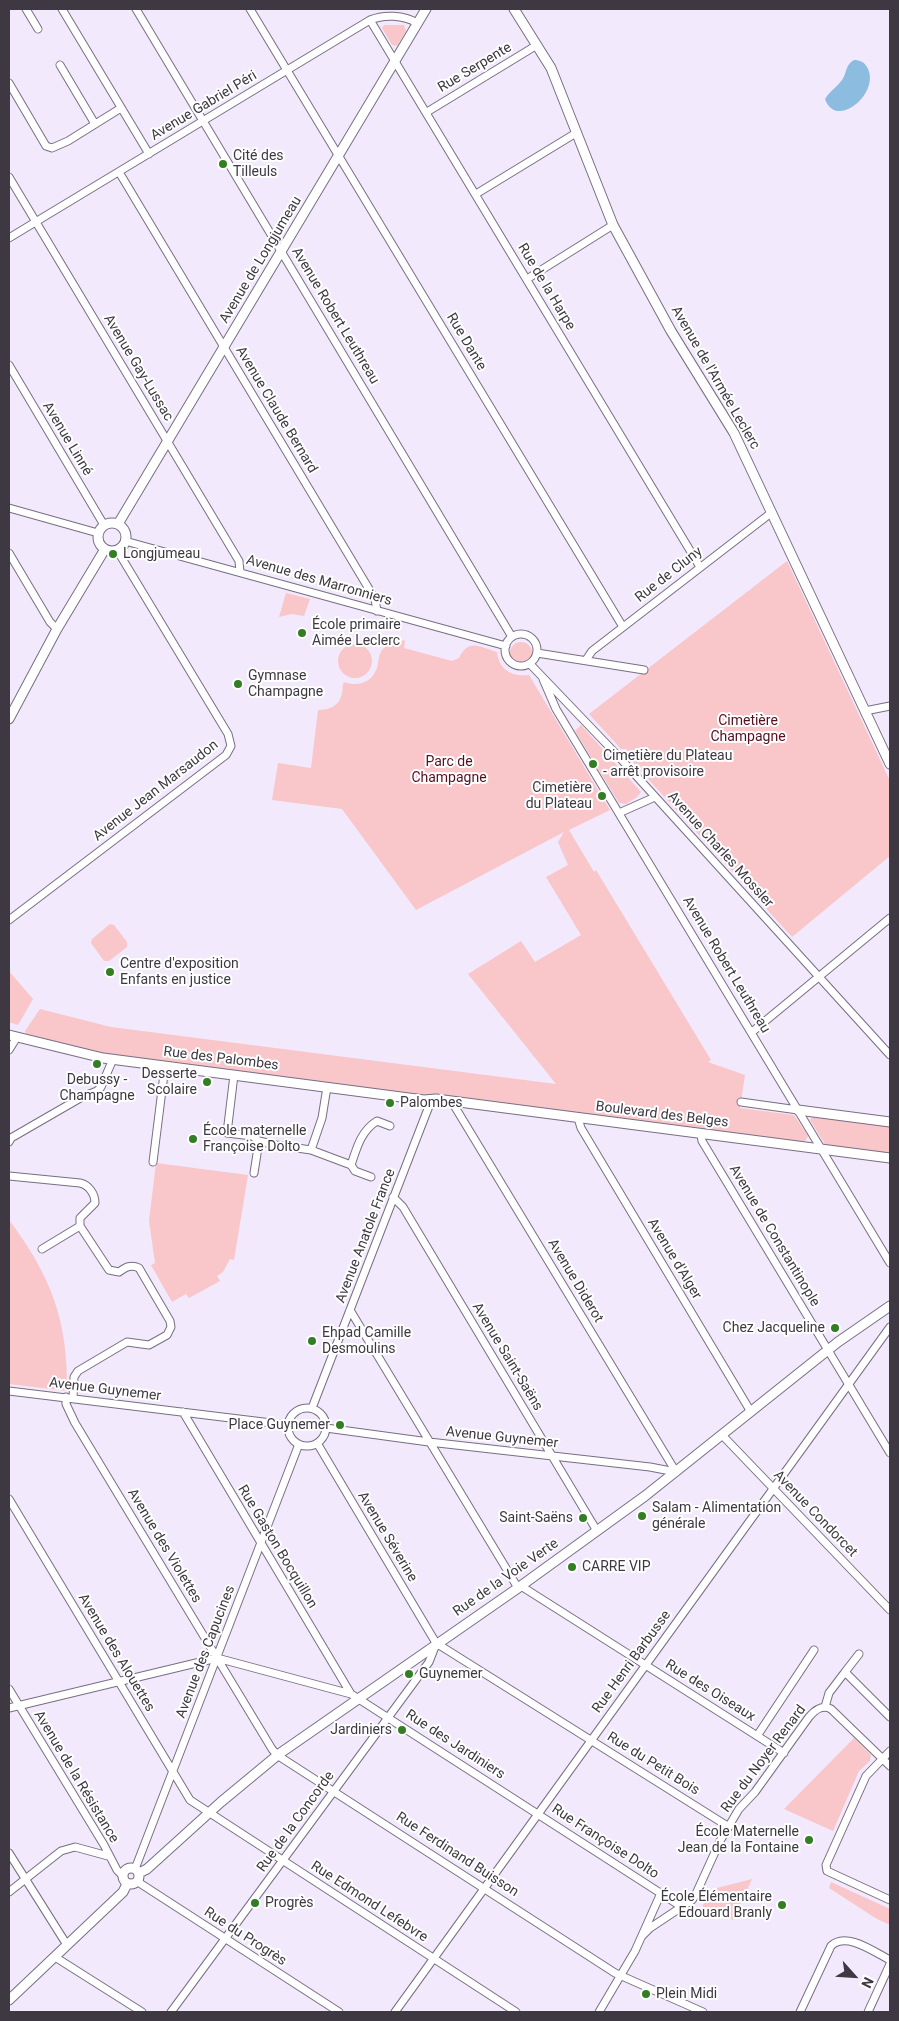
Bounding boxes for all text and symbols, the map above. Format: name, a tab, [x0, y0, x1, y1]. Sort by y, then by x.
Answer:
street label: Rue Serpente	[435, 39, 515, 97]
street label: Avenue Gabriel Péri	[148, 68, 260, 144]
place label: Cité des Tilleuls	[233, 148, 284, 180]
marker: Cité des Tilleuls	[217, 158, 229, 170]
street label: Avenue de Longjumeau	[216, 193, 306, 327]
street label: Rue de la Harpe	[514, 241, 578, 333]
street label: Avenue Robert Leuthreau	[287, 245, 383, 387]
street label: Avenue de l'Armée Leclerc	[667, 303, 763, 453]
street label: Rue Dante	[442, 310, 490, 374]
street label: Avenue Gay-Lussac	[100, 312, 176, 424]
street label: Avenue Claude Bernard	[232, 344, 320, 476]
street label: Avenue Linné	[38, 399, 96, 479]
street label: Rue de Cluny	[632, 544, 706, 606]
place label: Longjumeau	[123, 546, 200, 562]
marker: Longjumeau	[107, 548, 119, 560]
street label: Avenue des Marronniers	[244, 552, 394, 610]
place label: École primaire Aimée Leclerc	[312, 617, 401, 650]
marker: École primaire Aimée Leclerc	[296, 627, 308, 639]
place label: Gymnase Champagne	[248, 668, 323, 700]
marker: Gymnase Champagne	[232, 678, 244, 690]
park label: Cimetière Champagne	[710, 713, 786, 746]
street label: Avenue Jean Marsaudon	[90, 737, 222, 845]
place label: Cimetière du Plateau - arrêt provisoire	[603, 748, 732, 780]
park label: Parc de Champagne	[411, 754, 487, 786]
marker: Cimetière du Plateau - arrêt provisoire	[587, 758, 599, 770]
place label: Cimetière du Plateau	[526, 780, 592, 812]
street label: Avenue Charles Mossler	[664, 789, 776, 911]
marker: Cimetière du Plateau	[596, 790, 608, 802]
street label: Avenue Robert Leuthreau	[678, 894, 774, 1036]
place label: Centre d'exposition Enfants en justice	[120, 956, 239, 989]
marker: Centre d'exposition Enfants en justice	[104, 966, 116, 978]
street label: Rue des Palombes	[163, 1044, 279, 1074]
marker: Debussy - Champagne	[91, 1058, 103, 1070]
place label: Desserte Scolaire	[141, 1066, 197, 1098]
place label: Debussy - Champagne	[59, 1072, 135, 1104]
marker: Desserte Scolaire	[201, 1076, 213, 1088]
place label: Palombes	[400, 1095, 463, 1111]
marker: Palombes	[384, 1097, 396, 1109]
street label: Boulevard des Belges	[595, 1099, 729, 1131]
place label: École maternelle Françoise Dolto	[203, 1123, 306, 1156]
marker: École maternelle Françoise Dolto	[187, 1133, 199, 1145]
street label: Avenue de Constantinople	[725, 1162, 823, 1310]
street label: Avenue Anatole France	[333, 1166, 399, 1306]
street label: Avenue d'Alger	[643, 1216, 705, 1302]
street label: Avenue Diderot	[544, 1236, 606, 1326]
street label: Avenue Saint-Saëns	[468, 1300, 546, 1414]
place label: Chez Jacqueline	[723, 1320, 825, 1336]
marker: Chez Jacqueline	[829, 1322, 841, 1334]
place label: Ehpad Camille Desmoulins	[322, 1325, 411, 1358]
marker: Ehpad Camille Desmoulins	[306, 1335, 318, 1347]
street label: Avenue Guynemer	[48, 1375, 162, 1405]
place label: Place Guynemer	[228, 1417, 330, 1433]
marker: Place Guynemer	[334, 1419, 346, 1431]
street label: Avenue Guynemer	[445, 1424, 559, 1452]
street label: Avenue Condorcet	[769, 1467, 861, 1561]
street label: Rue Gaston Bocquillon	[234, 1482, 320, 1612]
street label: Avenue des Violettes	[123, 1486, 205, 1606]
street label: Avenue Séverine	[353, 1489, 421, 1585]
place label: Salam - Alimentation générale	[652, 1500, 781, 1532]
place label: Saint-Saëns	[499, 1510, 573, 1526]
marker: Salam - Alimentation générale	[636, 1510, 648, 1522]
marker: Saint-Saëns	[577, 1512, 589, 1524]
street label: Rue de la Voie Verte	[450, 1535, 562, 1621]
place label: CARRE VIP	[582, 1559, 650, 1575]
marker: CARRE VIP	[566, 1561, 578, 1573]
street label: Avenue des Capucines	[173, 1583, 239, 1721]
street label: Avenue des Alouettes	[74, 1591, 158, 1715]
street label: Rue Henri Barbusse	[589, 1607, 675, 1717]
street label: Rue des Oiseaux	[662, 1657, 758, 1725]
place label: Guynemer	[419, 1666, 482, 1682]
marker: Guynemer	[403, 1668, 415, 1680]
street label: Rue du Noyer Renard	[718, 1702, 810, 1816]
street label: Rue des Jardiniers	[402, 1707, 508, 1783]
street label: Avenue de la Résistance	[30, 1708, 122, 1846]
place label: Jardiniers	[330, 1722, 392, 1738]
marker: Jardiniers	[396, 1724, 408, 1736]
street label: Rue du Petit Bois	[604, 1729, 702, 1799]
street label: Rue de la Concorde	[254, 1768, 338, 1876]
street label: Rue Françoise Dolto	[548, 1801, 662, 1883]
street label: Rue Ferdinand Buisson	[393, 1809, 521, 1901]
place label: École Maternelle Jean de la Fontaine	[678, 1824, 799, 1856]
marker: École Maternelle Jean de la Fontaine	[803, 1834, 815, 1846]
street label: Rue Edmond Lefebvre	[307, 1858, 431, 1946]
place label: École Élémentaire Edouard Branly	[661, 1889, 772, 1921]
place label: Progrès	[265, 1895, 314, 1911]
marker: Progrès	[249, 1897, 261, 1909]
marker: École Élémentaire Edouard Branly	[776, 1899, 788, 1911]
street label: Rue du Progrès	[201, 1904, 289, 1970]
north arrow	[829, 1951, 879, 2001]
text: N	[858, 1975, 877, 1991]
place label: Plein Midi	[656, 1986, 717, 2002]
marker: Plein Midi	[640, 1988, 652, 2000]

